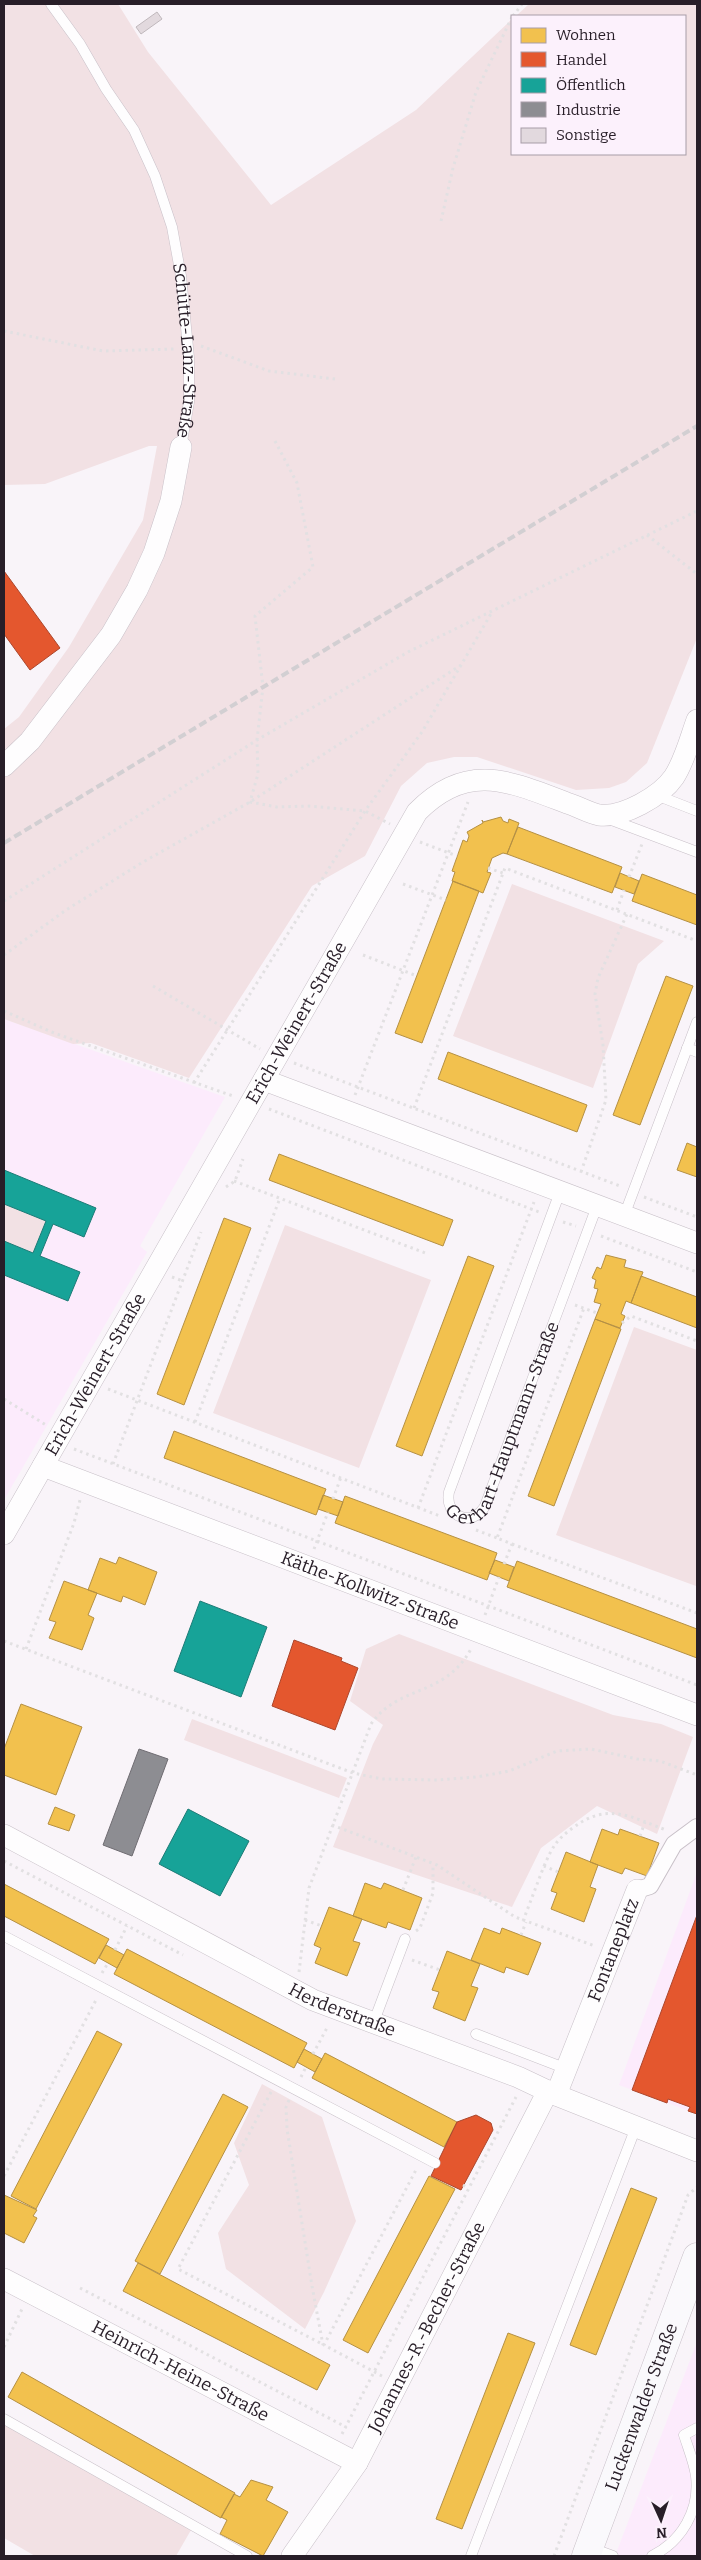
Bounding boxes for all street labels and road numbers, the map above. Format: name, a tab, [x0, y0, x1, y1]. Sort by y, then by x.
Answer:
street label: Schütte-Lanz-Straße	[168, 261, 200, 440]
street label: Erich-Weinert-Straße	[241, 938, 352, 1108]
street label: Erich-Weinert-Straße	[40, 1289, 150, 1459]
street label: Gerhart-Hauptmann-Straße	[441, 1319, 564, 1529]
street label: Käthe-Kollwitz-Straße	[278, 1547, 462, 1634]
street label: Fontaneplatz	[583, 1895, 644, 2005]
street label: Herderstraße	[285, 1978, 399, 2041]
street label: Johannes-R.-Becher-Straße	[363, 2218, 490, 2437]
street label: Heinrich-Heine-Straße	[88, 2316, 273, 2426]
street label: Luckenwalder Straße	[600, 2320, 682, 2494]

